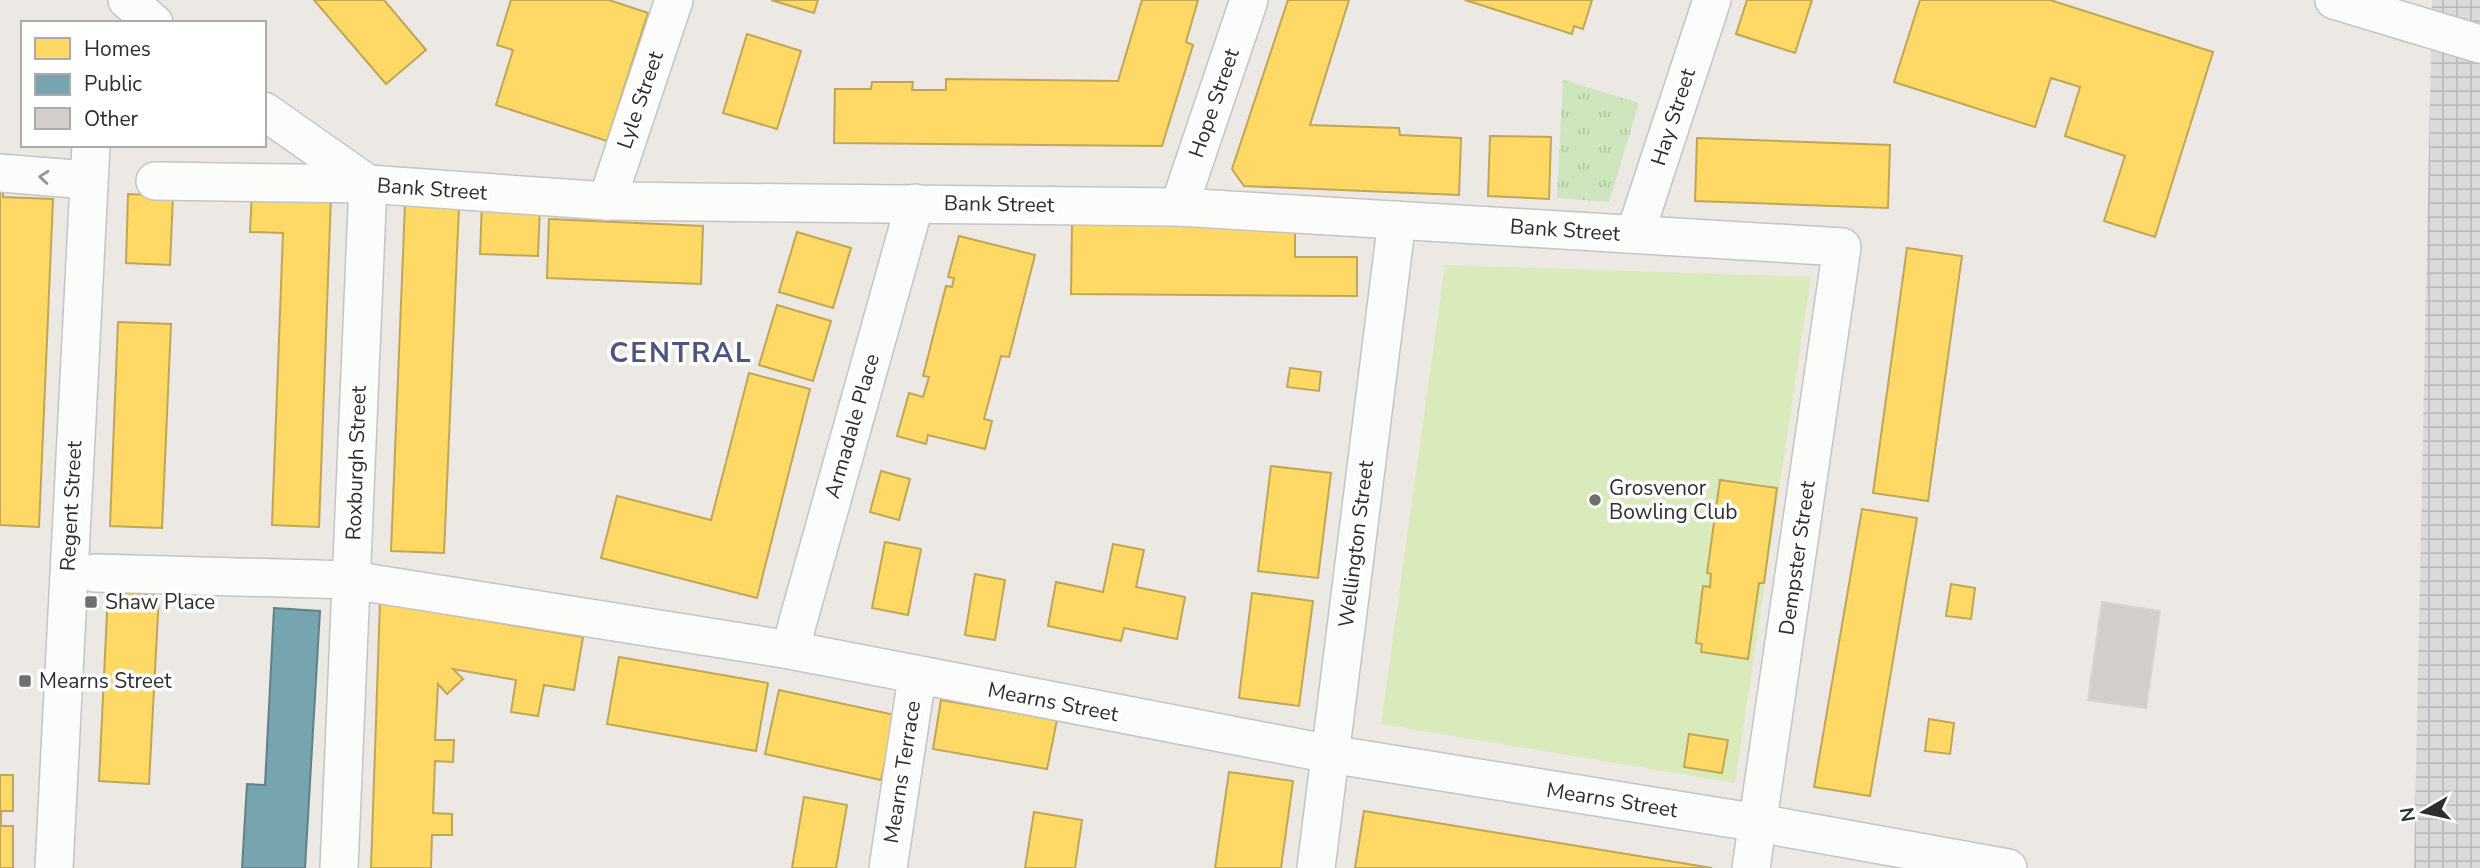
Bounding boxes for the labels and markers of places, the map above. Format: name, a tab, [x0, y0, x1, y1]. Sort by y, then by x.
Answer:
place label: Grosvenor Bowling Club	[1609, 474, 1737, 526]
marker: Grosvenor Bowling Club	[1587, 492, 1603, 508]
place label: Shaw Place	[105, 588, 215, 616]
marker: Shaw Place	[83, 594, 99, 610]
place label: Mearns Street	[39, 667, 172, 695]
marker: Mearns Street	[17, 673, 33, 689]

